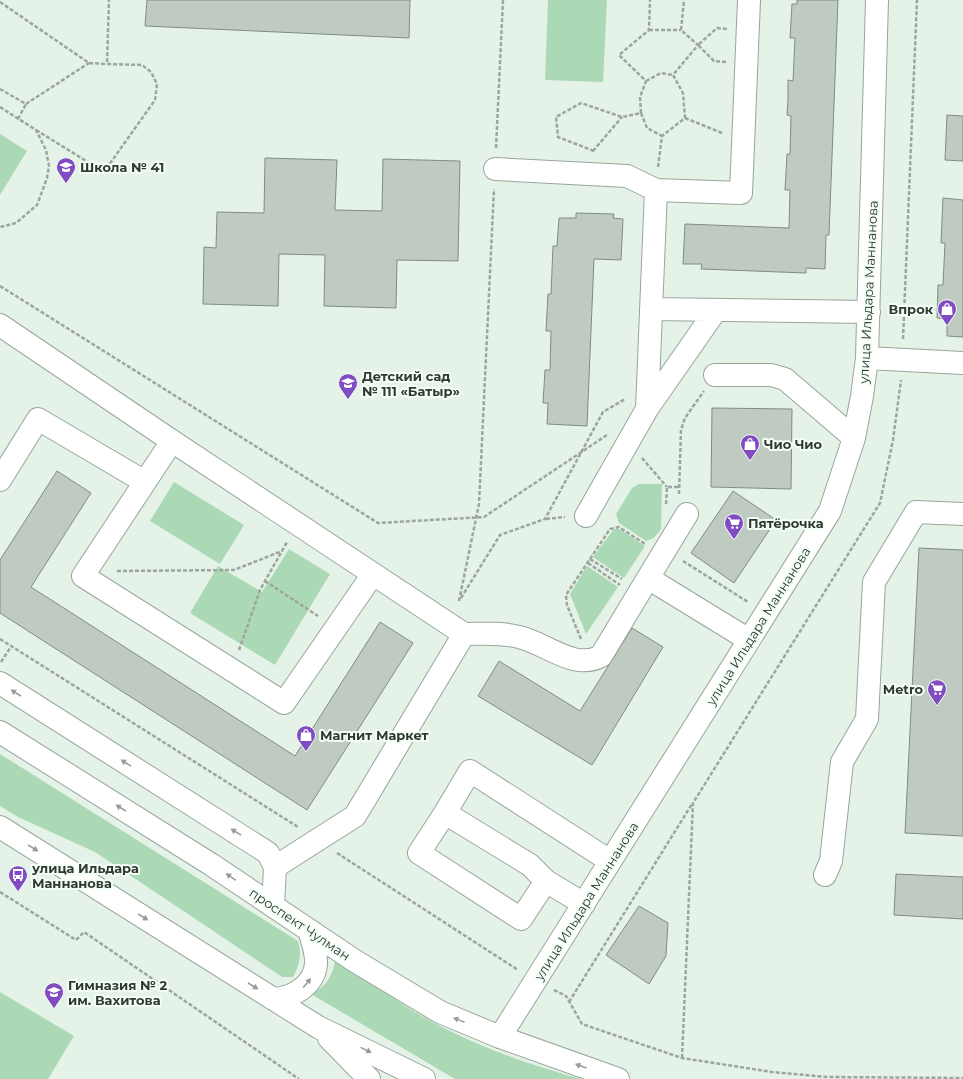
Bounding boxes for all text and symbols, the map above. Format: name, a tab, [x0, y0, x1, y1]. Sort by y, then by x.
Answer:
school or university icon: Школа № 41	[55, 156, 77, 184]
place label: Школа № 41	[80, 159, 164, 175]
street label: улица Ильдара Маннанова	[855, 200, 881, 385]
shop icon: Впрок	[936, 298, 958, 326]
place label: Впрок	[889, 301, 934, 317]
place label: Детский сад № 111 «Батыр»	[362, 368, 460, 399]
school or university icon: Детский сад № 111 «Батыр»	[337, 372, 359, 400]
shop icon: Чио Чио	[739, 433, 761, 461]
place label: Чио Чио	[764, 436, 823, 452]
supermarket icon: Пятёрочка	[723, 512, 745, 540]
place label: Пятёрочка	[748, 515, 824, 531]
street label: улица Ильдара Маннанова	[702, 544, 813, 709]
supermarket icon: Metro	[926, 678, 948, 706]
place label: Metro	[883, 681, 923, 697]
one-way arrow	[11, 689, 21, 697]
shop icon: Магнит Маркет	[295, 724, 317, 752]
place label: Магнит Маркет	[320, 727, 429, 743]
one-way arrow	[120, 759, 131, 766]
one-way arrow	[116, 804, 126, 812]
street label: улица Ильдара Маннанова	[530, 819, 641, 984]
one-way arrow	[230, 828, 241, 836]
one-way arrow	[28, 844, 38, 852]
place label: улица Ильдара Маннанова	[31, 860, 139, 891]
bus stop icon: улица Ильдара Маннанова	[7, 864, 29, 892]
one-way arrow	[226, 873, 236, 881]
street label: проспект Чулман	[247, 884, 353, 964]
one-way arrow	[138, 913, 148, 921]
place label: Гимназия № 2 им. Вахитова	[68, 977, 168, 1008]
one-way arrow	[302, 977, 311, 988]
school or university icon: Гимназия № 2 им. Вахитова	[43, 981, 65, 1009]
one-way arrow	[247, 983, 259, 990]
one-way arrow	[454, 1017, 465, 1023]
one-way arrow	[360, 1047, 372, 1053]
one-way arrow	[575, 1063, 587, 1069]

